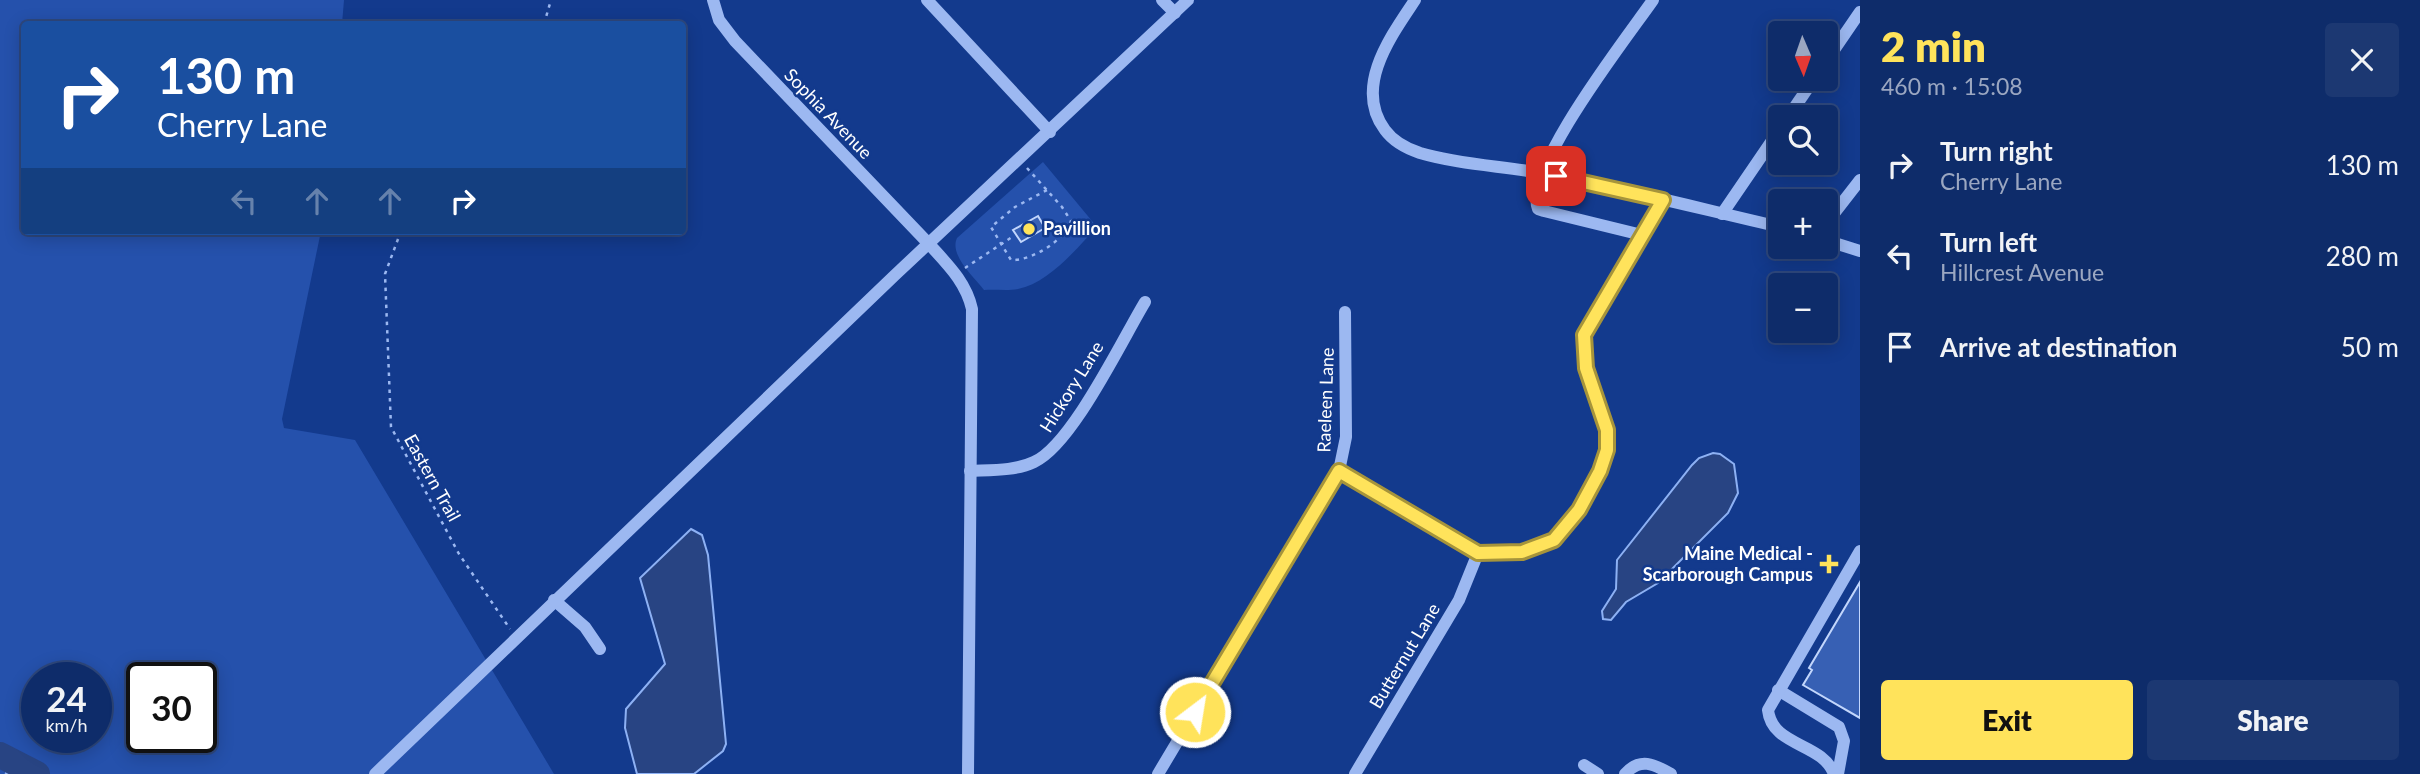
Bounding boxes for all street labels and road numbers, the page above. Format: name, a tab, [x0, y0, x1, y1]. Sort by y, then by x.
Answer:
street label: Sophia Avenue	[780, 64, 877, 163]
street label: Hickory Lane	[1035, 337, 1108, 436]
street label: Raeleen Lane	[1312, 347, 1338, 453]
street label: Eastern Trail	[400, 430, 466, 525]
street label: Butternut Lane	[1364, 599, 1444, 712]

